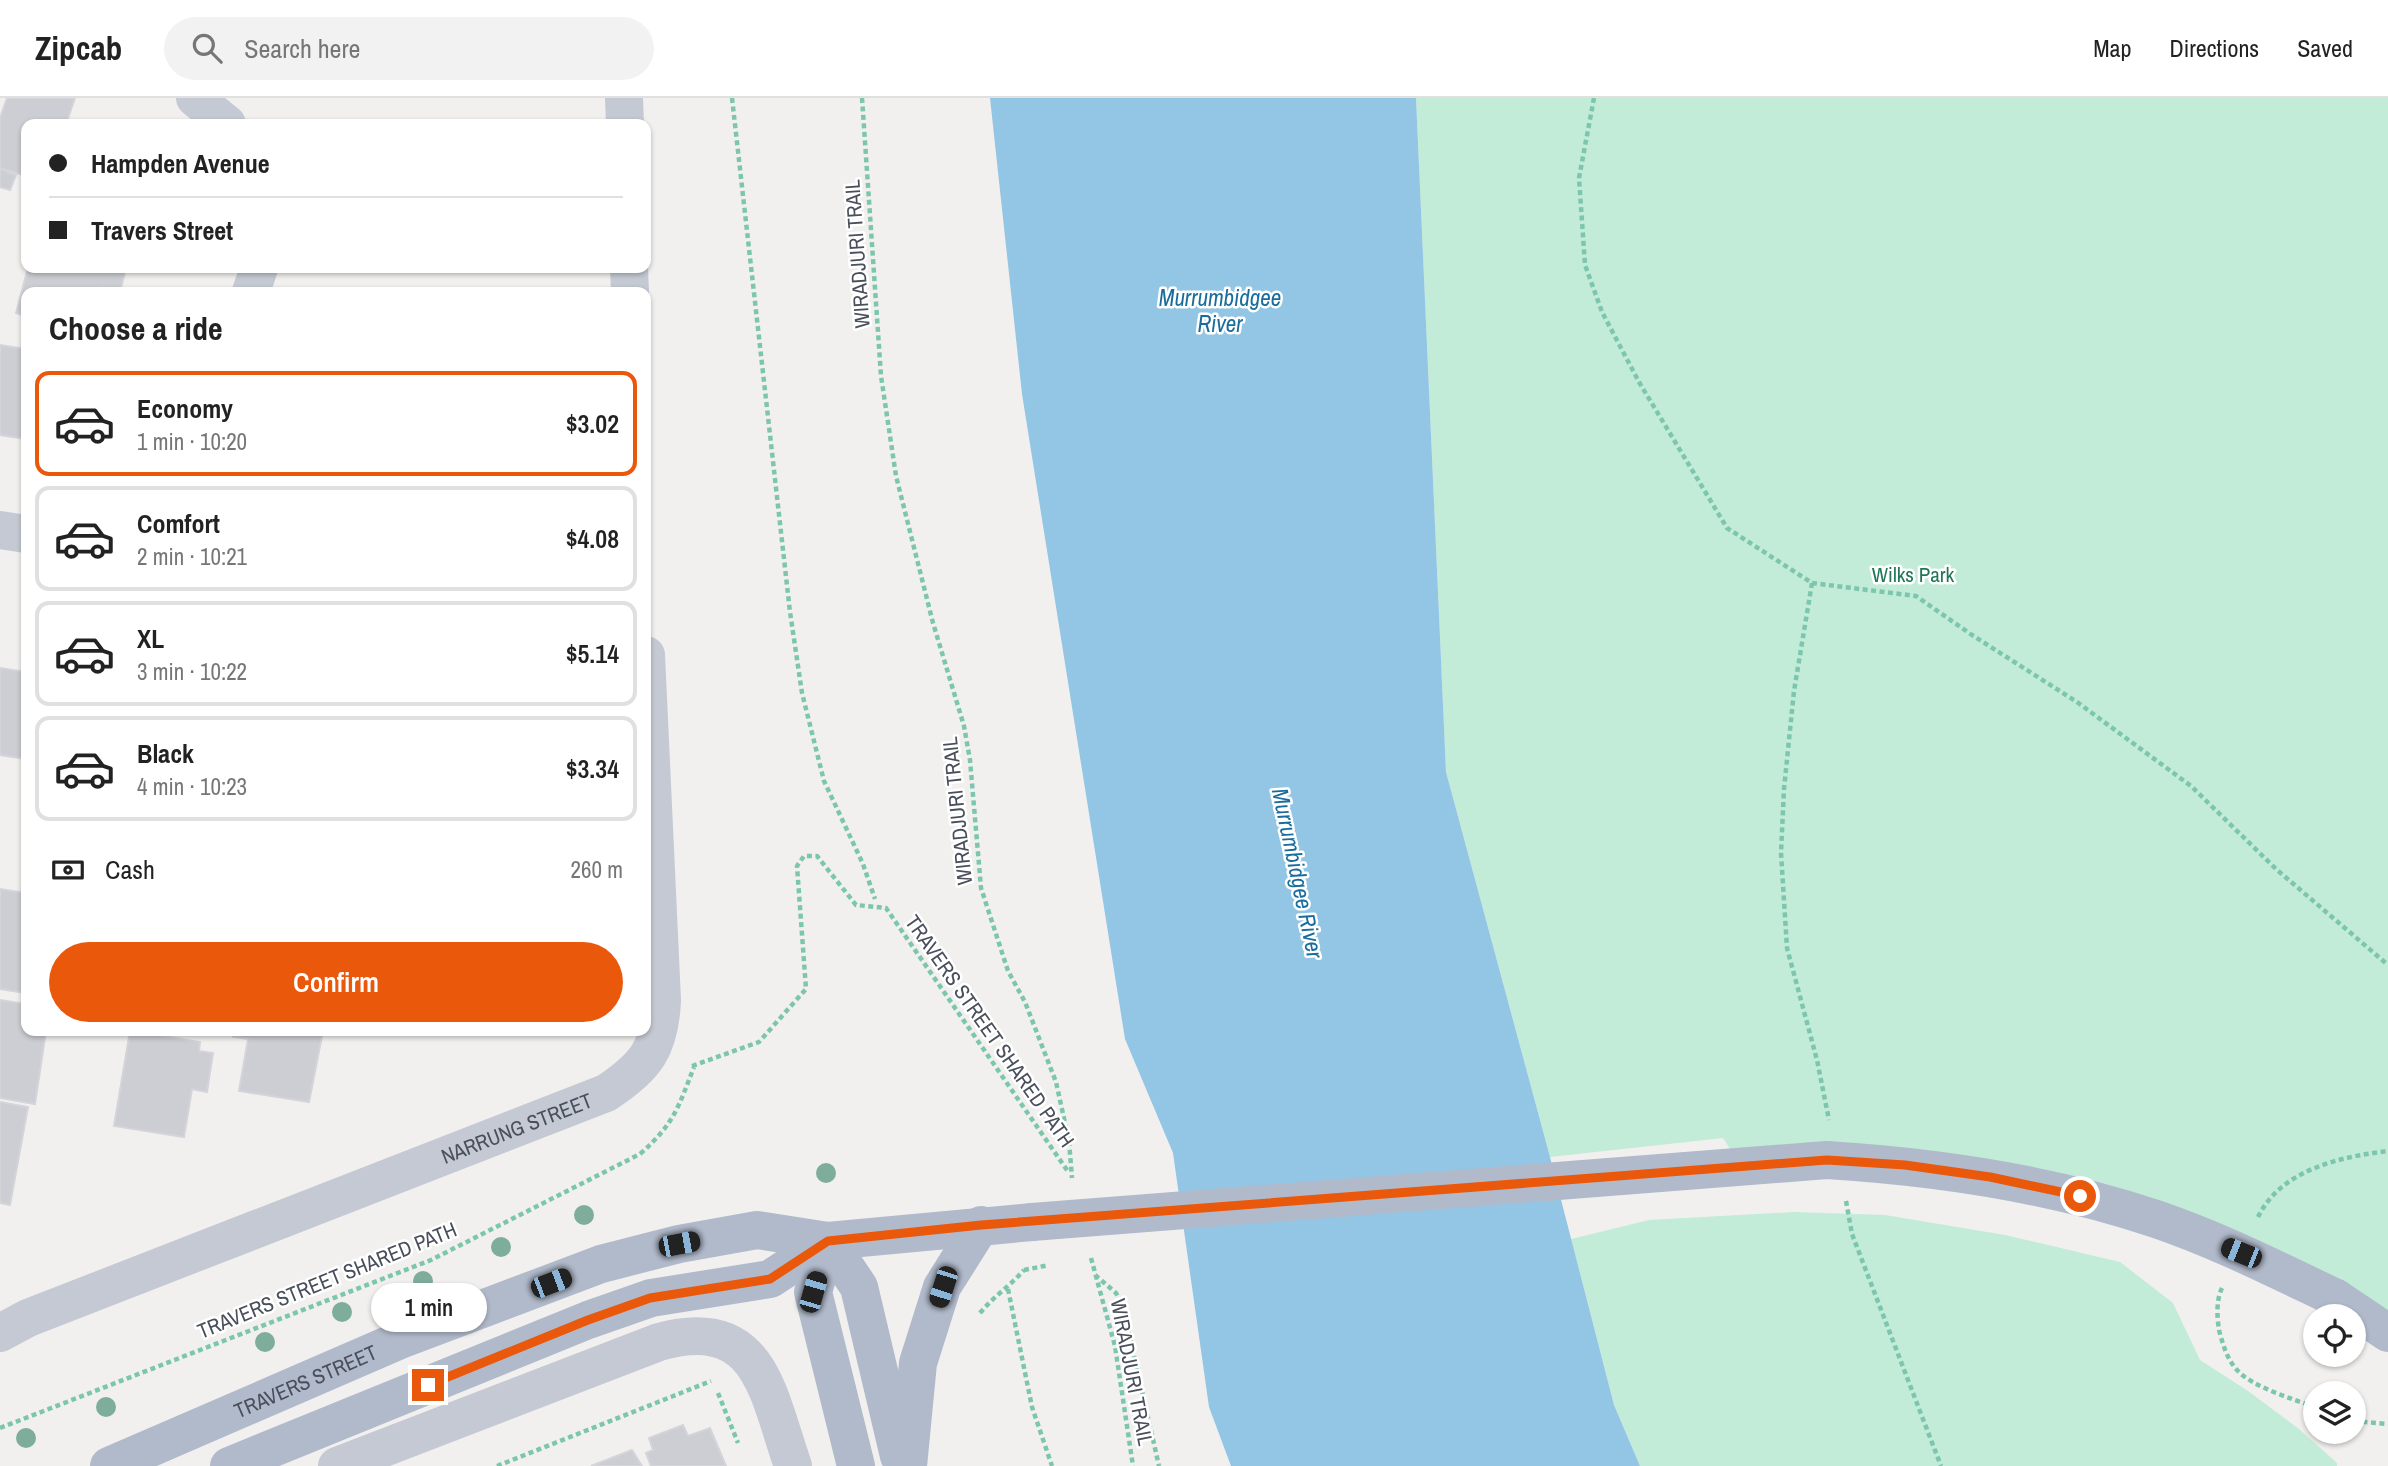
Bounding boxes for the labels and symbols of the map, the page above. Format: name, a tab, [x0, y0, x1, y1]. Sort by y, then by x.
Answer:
street label: WIRADJURI TRAIL	[837, 178, 877, 329]
water label: Murrumbidgee River	[1159, 282, 1281, 339]
park label: Wilks Park	[1872, 560, 1955, 589]
street label: WIRADJURI TRAIL	[935, 735, 979, 887]
water label: Murrumbidgee River	[1265, 785, 1331, 962]
street label: TRAVERS STREET SHARED PATH	[899, 909, 1081, 1153]
street label: NARRUNG STREET	[437, 1085, 597, 1170]
route start	[2064, 1180, 2096, 1212]
street label: TRAVERS STREET SHARED PATH	[193, 1215, 461, 1345]
car	[657, 1230, 702, 1258]
car	[2218, 1235, 2265, 1271]
car	[927, 1264, 960, 1310]
car	[528, 1266, 575, 1300]
car	[798, 1269, 829, 1315]
callout: 1 min	[370, 1284, 486, 1332]
street label: WIRADJURI TRAIL	[1104, 1296, 1161, 1448]
street label: TRAVERS STREET	[229, 1337, 382, 1425]
route end	[412, 1369, 444, 1401]

